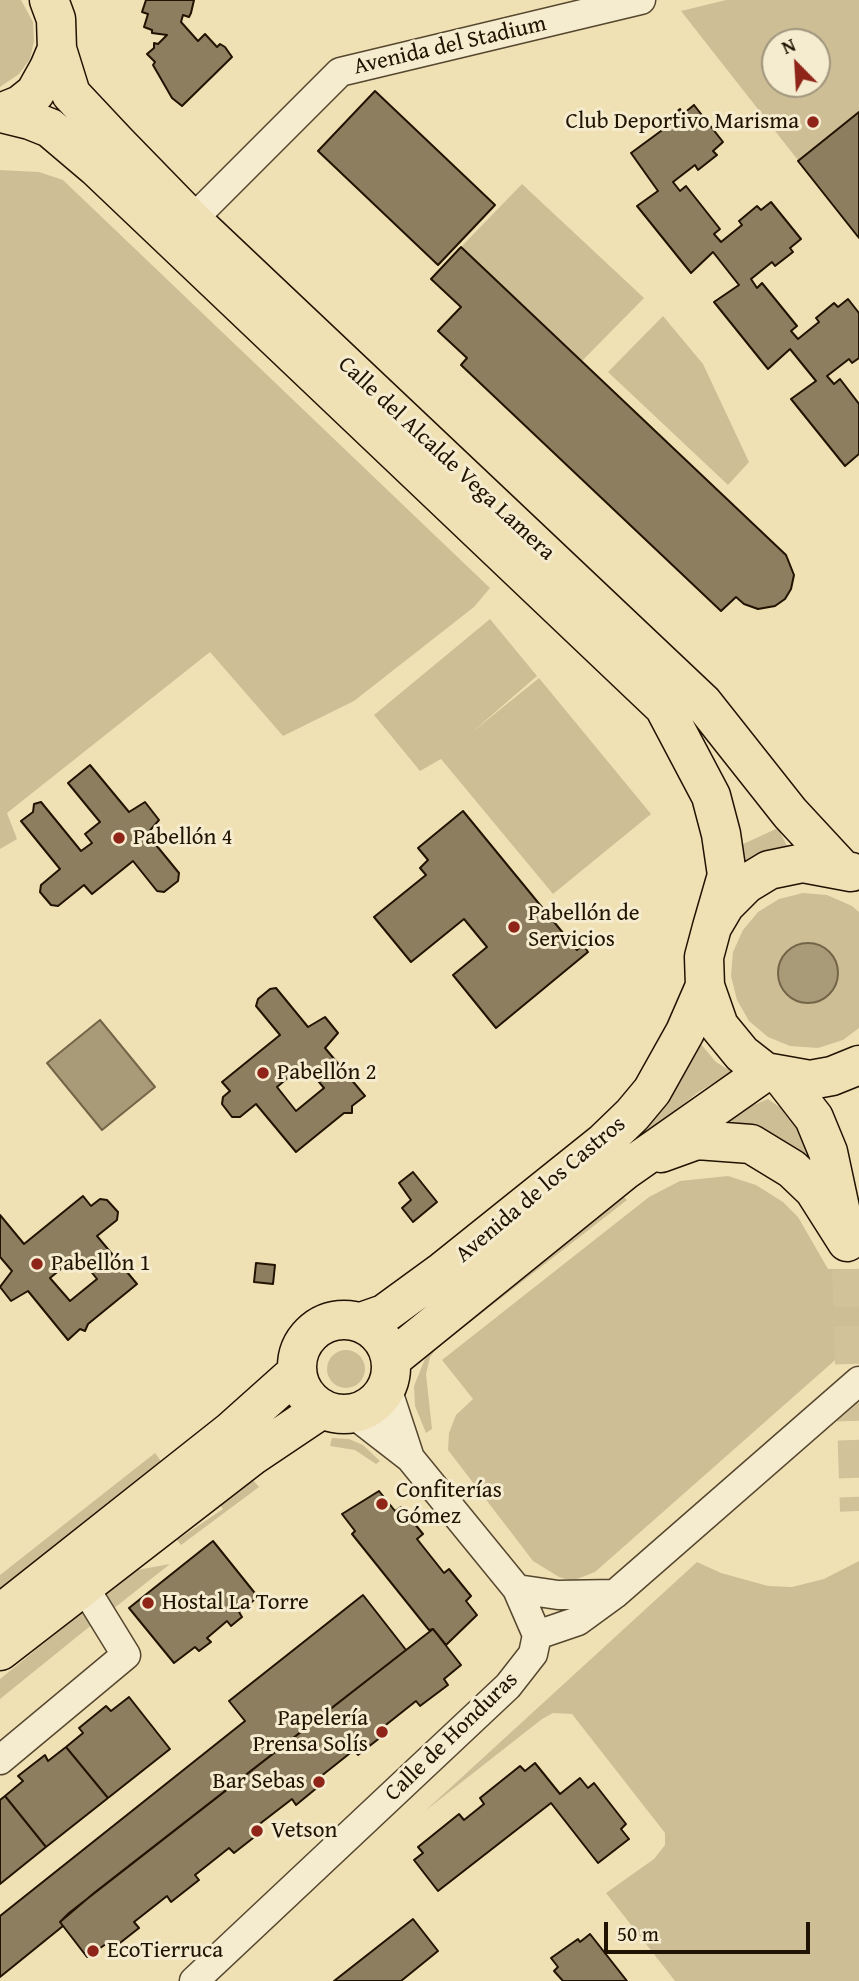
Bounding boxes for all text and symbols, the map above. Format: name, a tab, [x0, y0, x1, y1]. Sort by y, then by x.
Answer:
street label: Avenida del Stadium	[351, 10, 549, 82]
north arrow	[761, 28, 831, 98]
text: N	[777, 30, 800, 61]
place label: Club Deportivo Marisma	[565, 108, 799, 136]
marker: Club Deportivo Marisma	[805, 114, 821, 130]
street label: Calle del Alcalde Vega Lamera	[332, 351, 560, 567]
place label: Pabellón 4	[133, 824, 233, 852]
marker: Pabellón 4	[111, 830, 127, 846]
place label: Pabellón de Servicios	[528, 900, 640, 954]
marker: Pabellón de Servicios	[506, 919, 522, 935]
place label: Pabellón 2	[277, 1059, 377, 1087]
marker: Pabellón 2	[255, 1065, 271, 1081]
street label: Avenida de los Castros	[450, 1111, 632, 1269]
place label: Pabellón 1	[51, 1250, 151, 1278]
marker: Pabellón 1	[29, 1256, 45, 1272]
place label: Confiterías Gómez	[396, 1477, 502, 1531]
marker: Confiterías Gómez	[374, 1496, 390, 1512]
place label: Hostal La Torre	[162, 1589, 309, 1617]
marker: Hostal La Torre	[140, 1595, 156, 1611]
street label: Calle de Honduras	[380, 1667, 524, 1807]
place label: Papelería Prensa Solís	[253, 1705, 368, 1759]
marker: Papelería Prensa Solís	[374, 1724, 390, 1740]
place label: Bar Sebas	[213, 1768, 305, 1796]
marker: Bar Sebas	[311, 1774, 327, 1790]
place label: Vetson	[271, 1817, 337, 1845]
marker: Vetson	[249, 1823, 265, 1839]
scale bar	[607, 1908, 814, 1952]
text: 50 m	[617, 1918, 659, 1949]
place label: EcoTierruca	[107, 1937, 223, 1965]
marker: EcoTierruca	[85, 1943, 101, 1959]

